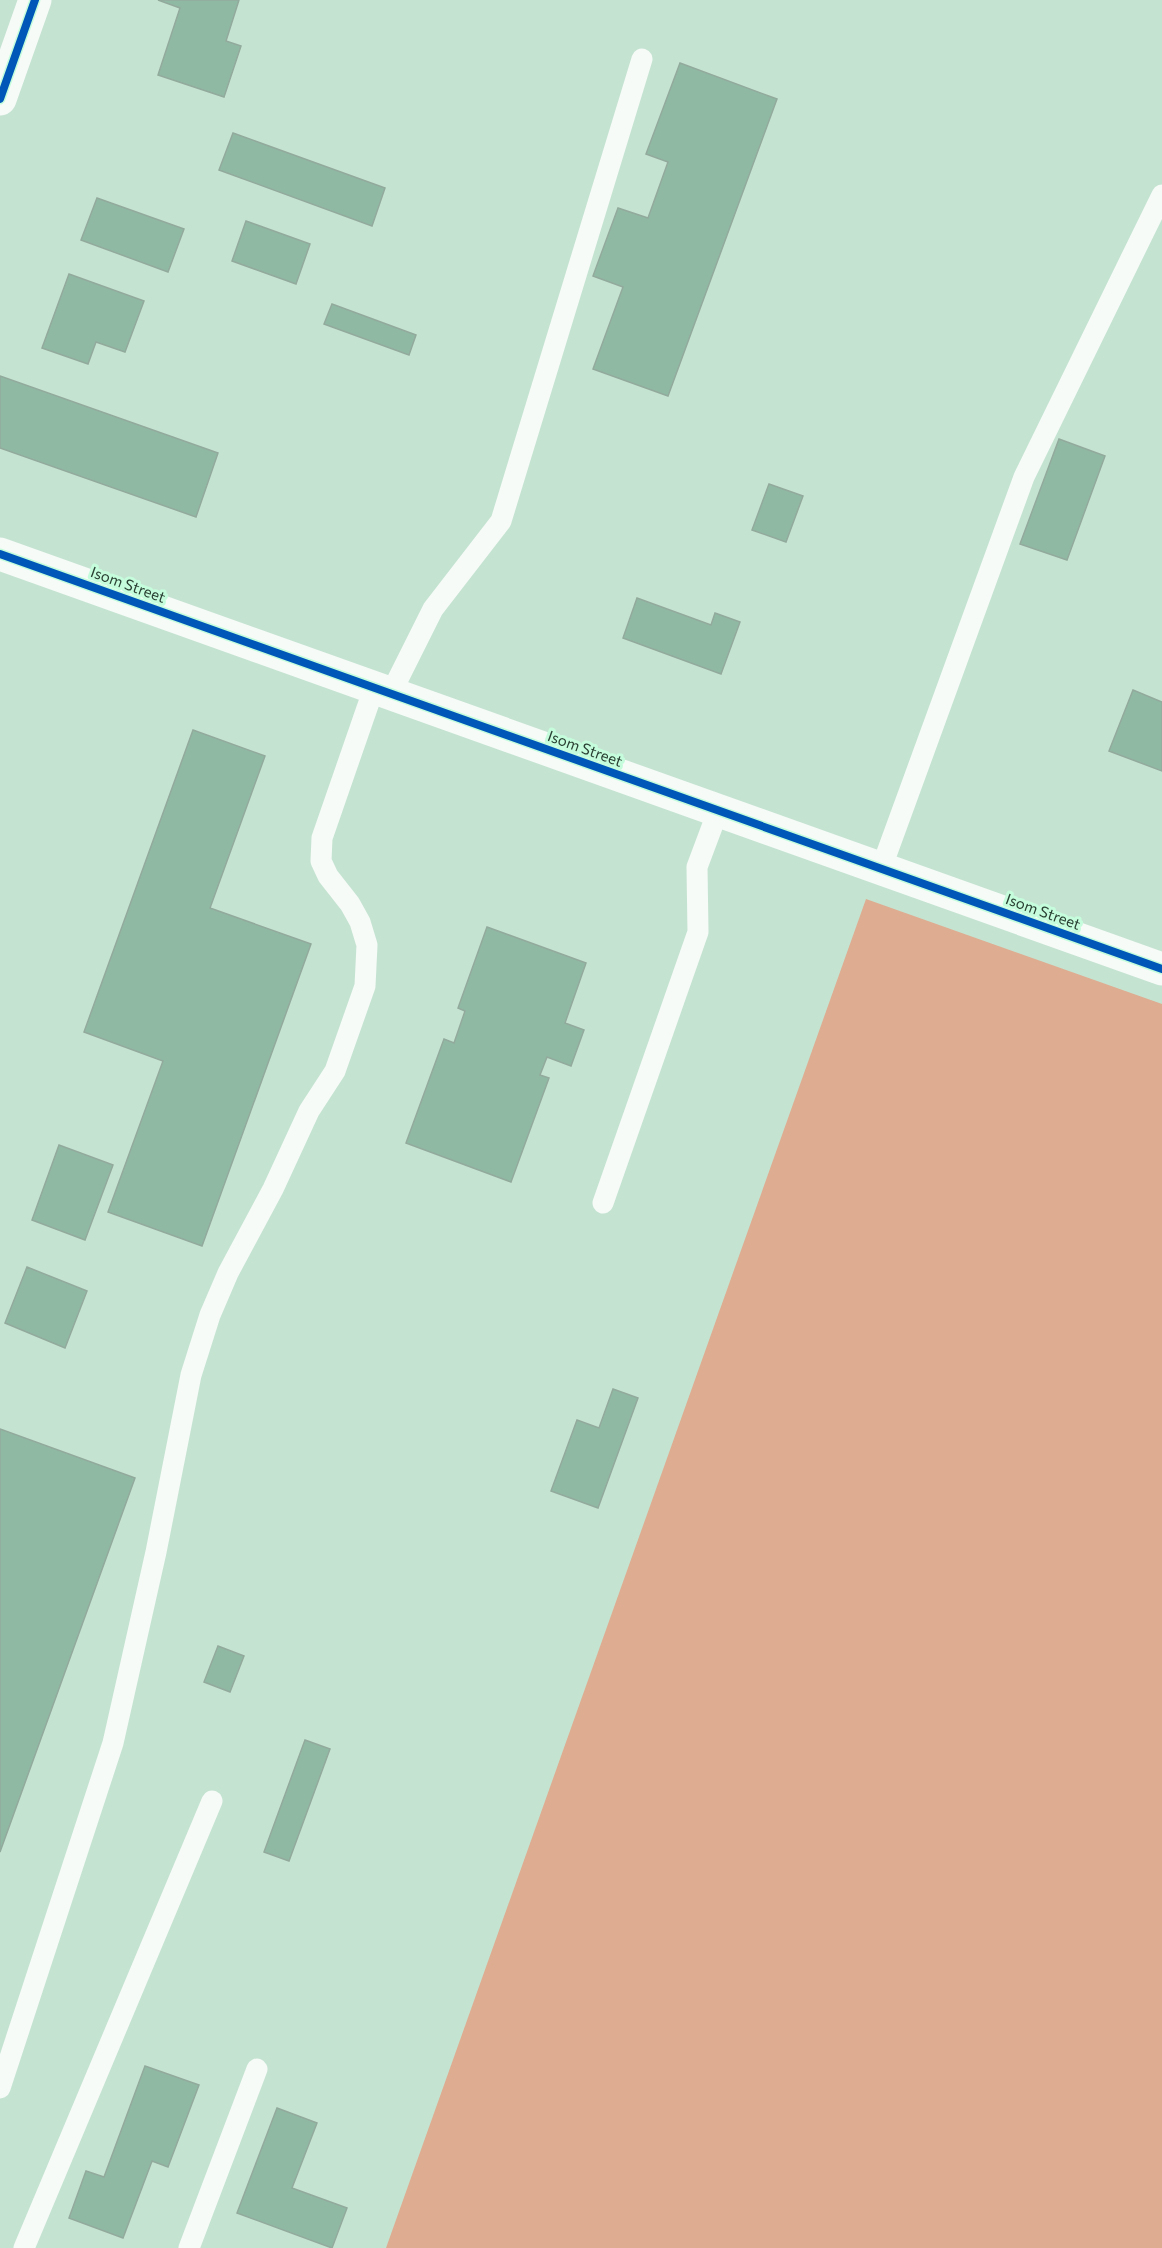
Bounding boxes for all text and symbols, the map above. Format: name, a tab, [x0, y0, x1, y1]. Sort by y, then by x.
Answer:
street label: Isom Street	[88, 562, 168, 606]
street label: Isom Street	[545, 726, 625, 770]
street label: Isom Street	[1003, 889, 1083, 933]

